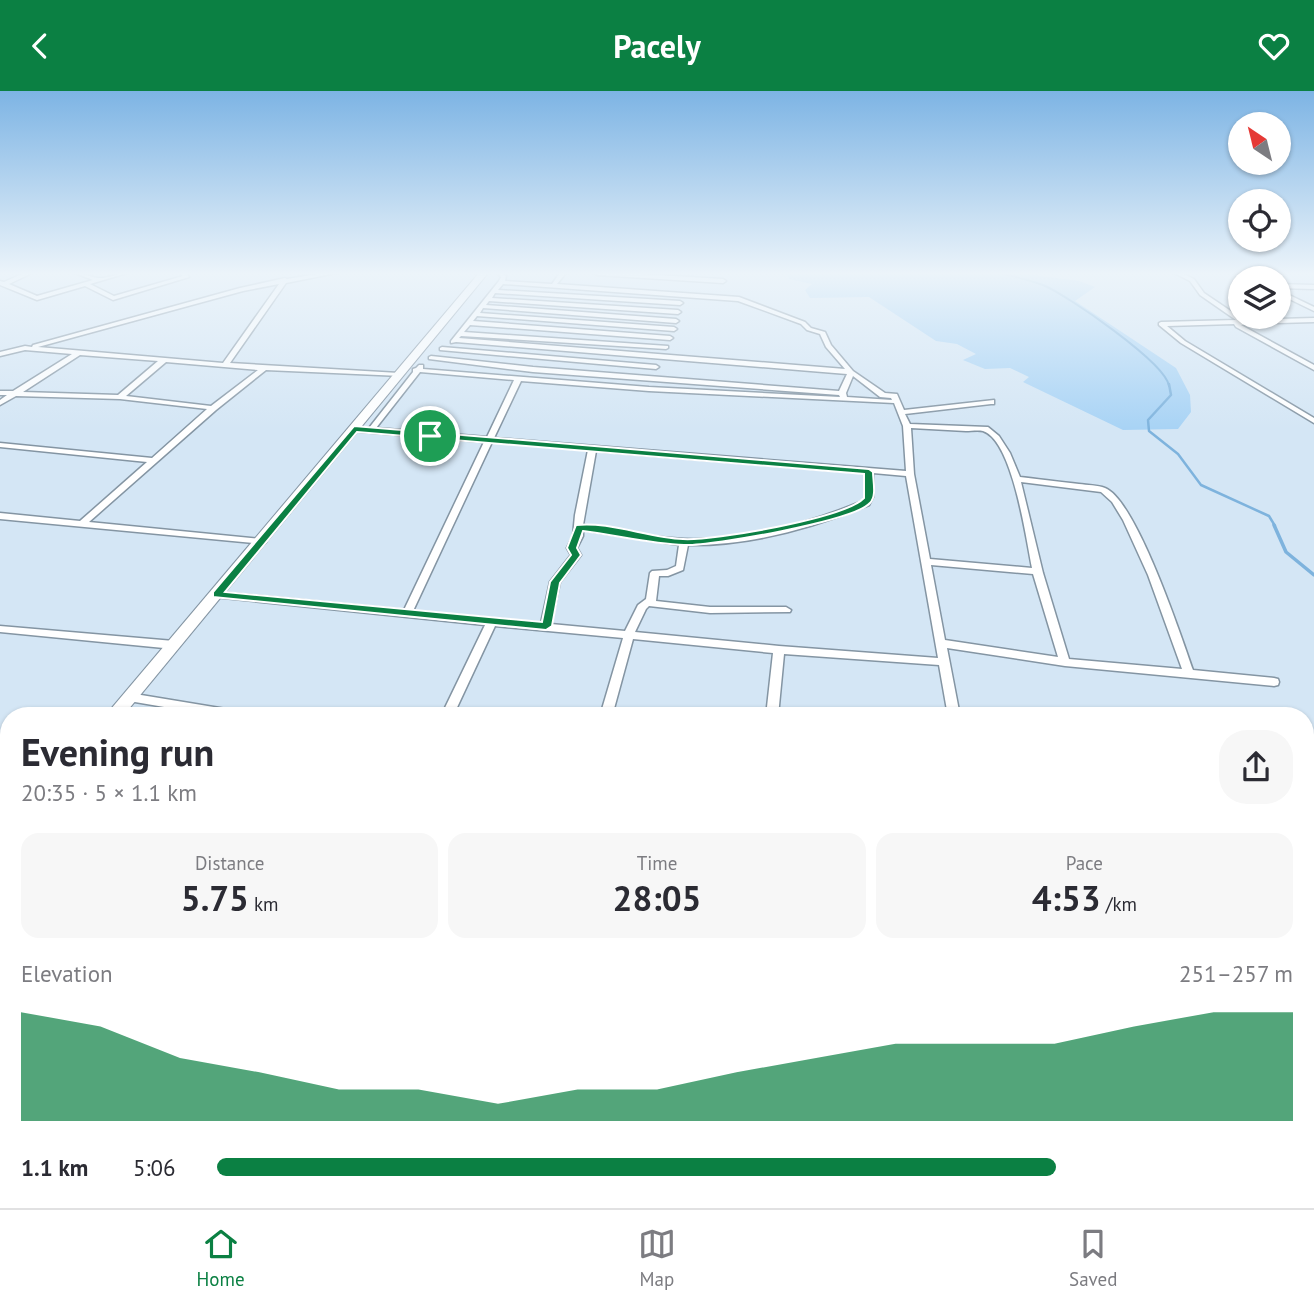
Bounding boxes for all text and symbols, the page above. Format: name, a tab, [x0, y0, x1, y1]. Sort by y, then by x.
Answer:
text: Pacely	[613, 25, 701, 67]
icon: back	[21, 27, 59, 65]
icon: heart	[1255, 27, 1293, 65]
north arrow	[1228, 112, 1292, 175]
map controls	[1228, 112, 1291, 329]
button: locate	[1228, 189, 1291, 252]
button: layers	[1228, 266, 1291, 329]
pin	[400, 406, 460, 466]
icon: arrive	[411, 417, 449, 455]
text: Evening run	[21, 727, 214, 776]
button: share	[1219, 730, 1293, 804]
text: 20:35 · 5 × 1.1 km	[21, 778, 197, 807]
text: Distance	[195, 851, 264, 875]
text: Time	[637, 851, 677, 875]
text: Pace	[1066, 851, 1103, 875]
text: 5.75	[181, 875, 249, 921]
text: 28:05	[613, 875, 701, 921]
text: 4:53	[1032, 875, 1101, 921]
text: km	[249, 892, 279, 916]
text: /km	[1101, 892, 1137, 916]
text: Elevation	[21, 959, 113, 988]
text: 251–257 m	[1179, 959, 1293, 988]
text: 1.1 km	[21, 1153, 88, 1182]
text: 5:06	[133, 1153, 176, 1182]
tab: Home	[197, 1225, 245, 1291]
tab: Map	[638, 1225, 676, 1291]
tab: Saved	[1069, 1225, 1117, 1291]

